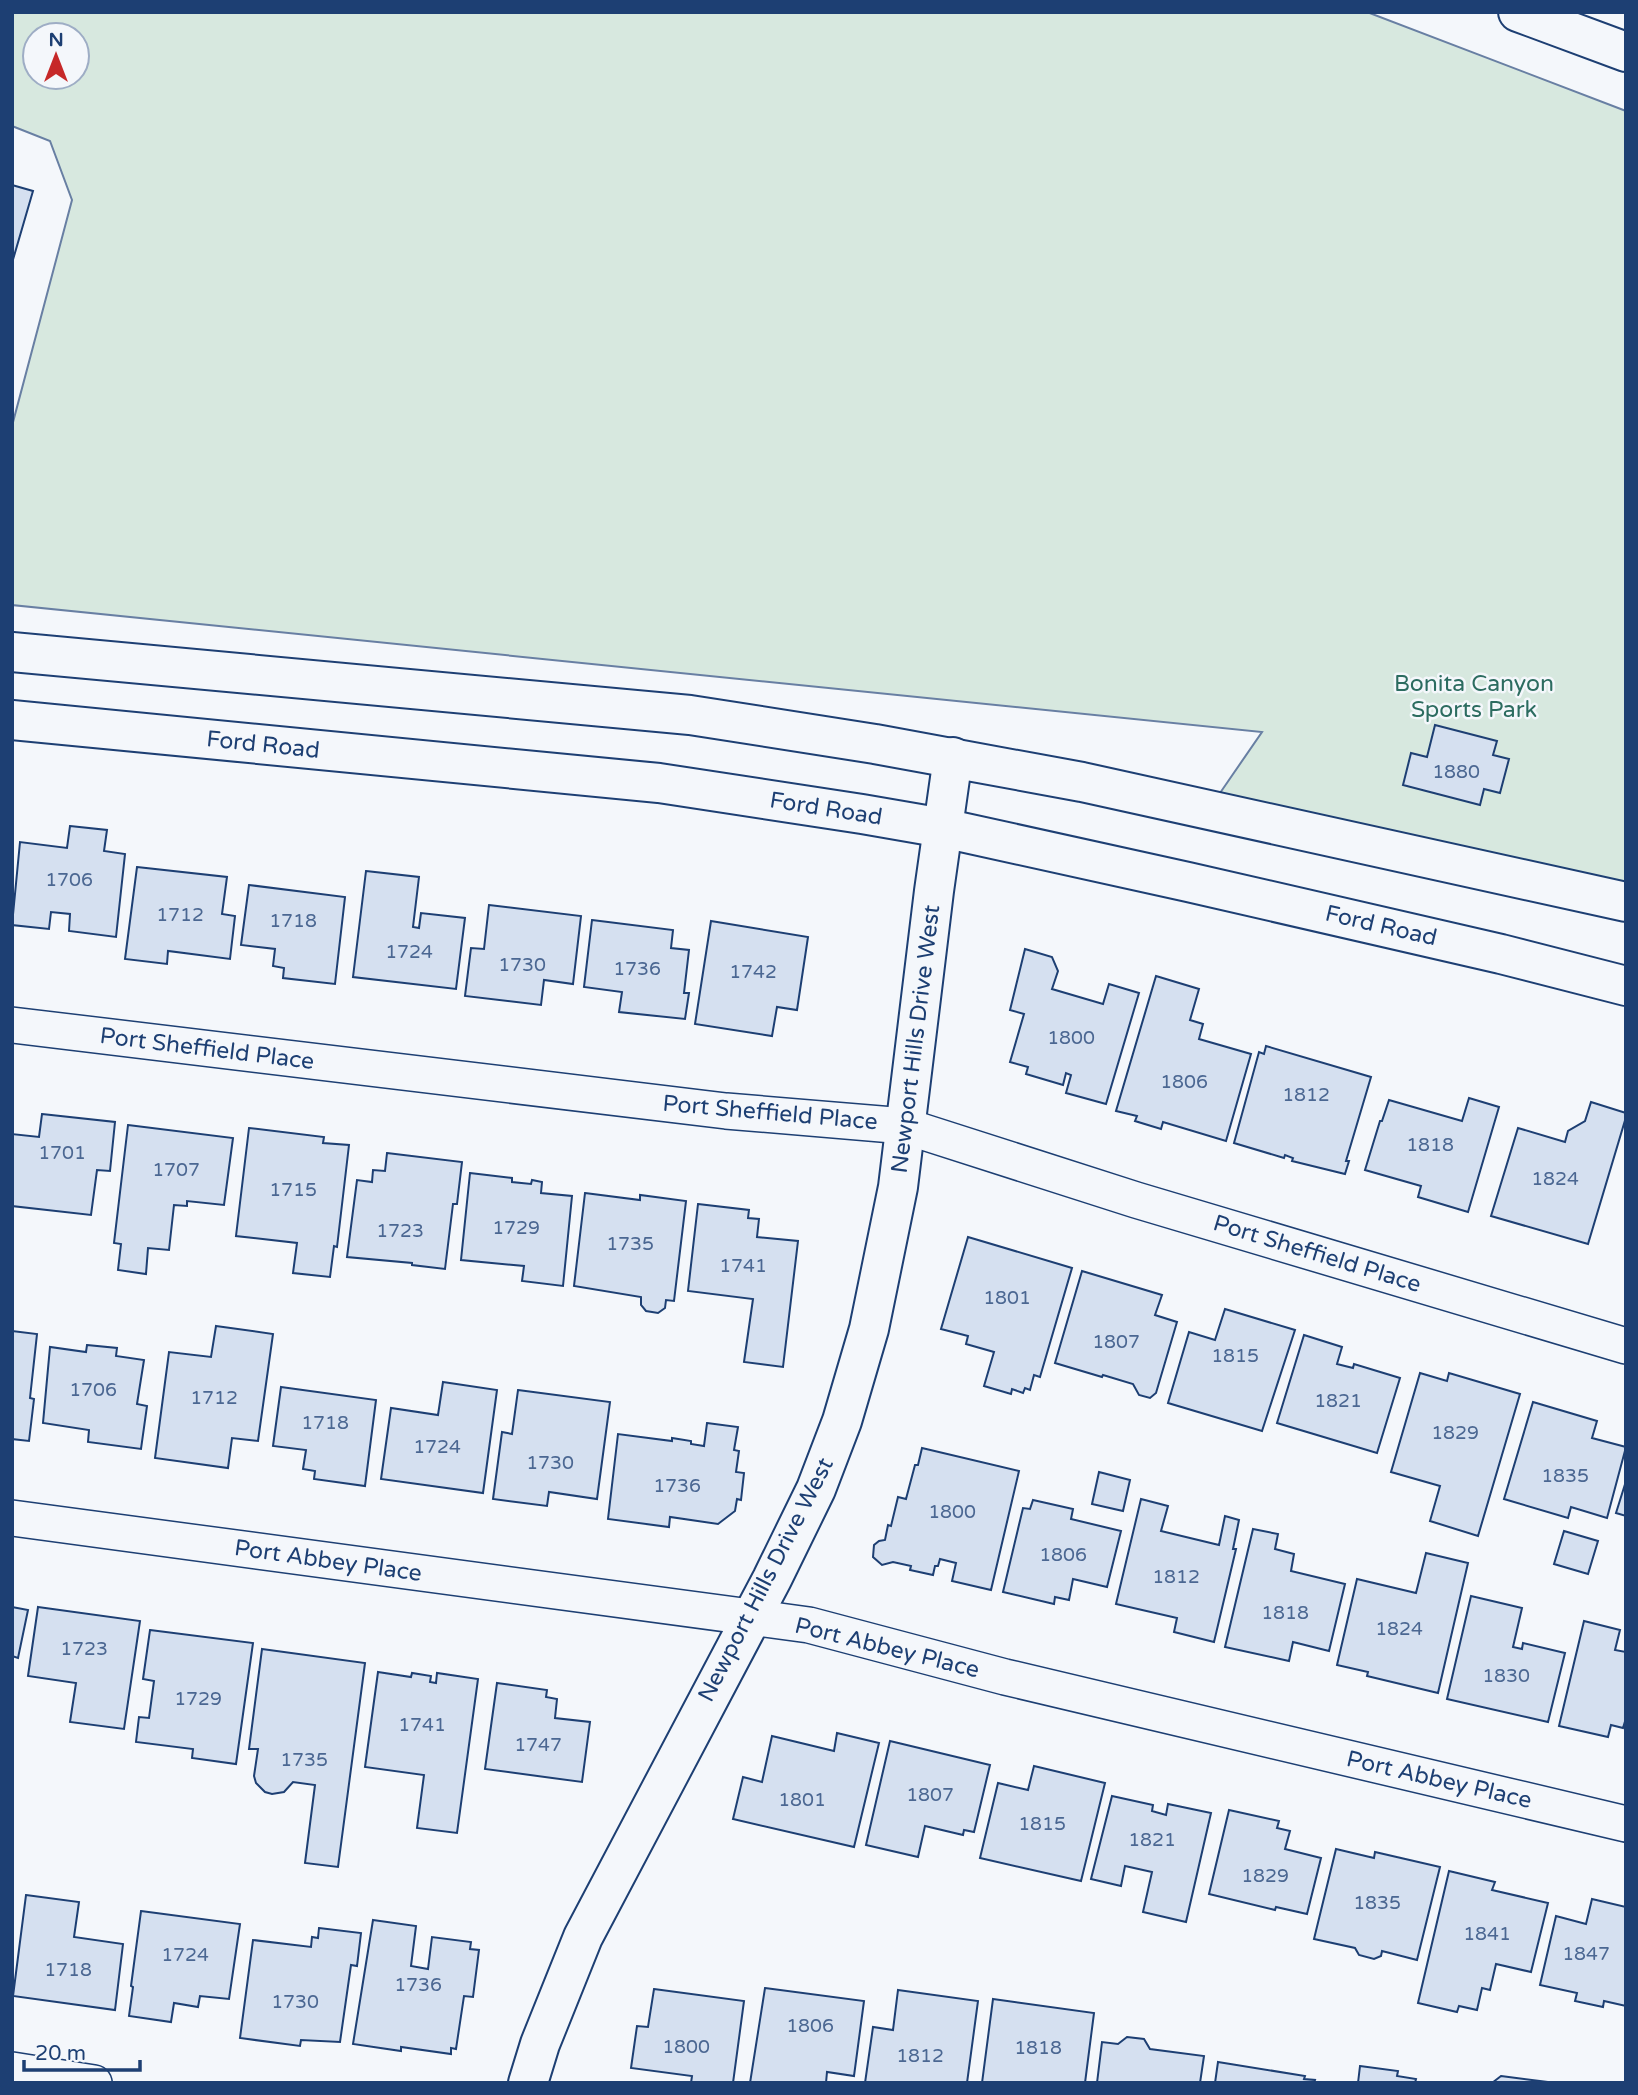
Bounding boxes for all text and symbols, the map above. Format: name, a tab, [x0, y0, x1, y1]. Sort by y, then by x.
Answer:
north arrow	[21, 21, 91, 91]
text: N	[48, 29, 64, 51]
park label: Bonita Canyon Sports Park	[1394, 670, 1554, 724]
street label: Ford Road	[205, 725, 321, 765]
house number: 1880	[1432, 761, 1480, 783]
street label: Ford Road	[768, 786, 884, 832]
house number: 1706	[45, 869, 93, 891]
street label: Ford Road	[1322, 900, 1440, 952]
street label: Newport Hills Drive West	[886, 903, 946, 1175]
house number: 1712	[156, 904, 204, 926]
house number: 1718	[269, 910, 317, 932]
house number: 1724	[385, 941, 433, 963]
house number: 1730	[498, 954, 546, 976]
house number: 1736	[613, 958, 661, 980]
house number: 1742	[729, 961, 777, 983]
street label: Port Sheffield Place	[98, 1022, 316, 1076]
house number: 1800	[1047, 1027, 1095, 1049]
house number: 1806	[1160, 1071, 1208, 1093]
house number: 1812	[1282, 1084, 1330, 1106]
street label: Port Sheffield Place	[661, 1090, 879, 1136]
house number: 1818	[1406, 1134, 1454, 1156]
house number: 1701	[38, 1142, 86, 1164]
house number: 1707	[152, 1159, 200, 1181]
house number: 1824	[1531, 1168, 1579, 1190]
house number: 1715	[269, 1179, 317, 1201]
street label: Port Sheffield Place	[1210, 1209, 1424, 1299]
house number: 1729	[492, 1217, 540, 1239]
house number: 1723	[376, 1220, 424, 1242]
house number: 1735	[606, 1233, 654, 1255]
house number: 1741	[719, 1255, 767, 1277]
house number: 1801	[983, 1287, 1031, 1309]
house number: 1807	[1092, 1331, 1140, 1353]
house number: 1815	[1211, 1345, 1259, 1367]
house number: 1706	[69, 1379, 117, 1401]
house number: 1712	[190, 1387, 238, 1409]
house number: 1821	[1314, 1390, 1362, 1412]
house number: 1718	[301, 1412, 349, 1434]
house number: 1829	[1431, 1422, 1479, 1444]
house number: 1724	[413, 1436, 461, 1458]
house number: 1730	[526, 1452, 574, 1474]
street label: Newport Hills Drive West	[692, 1453, 840, 1707]
house number: 1835	[1541, 1465, 1589, 1487]
house number: 1736	[653, 1475, 701, 1497]
house number: 1800	[928, 1501, 976, 1523]
street label: Port Abbey Place	[232, 1534, 424, 1588]
house number: 1806	[1039, 1544, 1087, 1566]
house number: 1812	[1152, 1566, 1200, 1588]
house number: 1818	[1261, 1602, 1309, 1624]
street label: Port Abbey Place	[792, 1612, 982, 1684]
house number: 1824	[1375, 1618, 1423, 1640]
house number: 1723	[60, 1638, 108, 1660]
house number: 1830	[1482, 1665, 1530, 1687]
house number: 1729	[174, 1688, 222, 1710]
house number: 1741	[398, 1714, 446, 1736]
house number: 1747	[514, 1734, 562, 1756]
street label: Port Abbey Place	[1344, 1745, 1534, 1815]
house number: 1735	[280, 1749, 328, 1771]
house number: 1807	[906, 1784, 954, 1806]
house number: 1801	[778, 1789, 826, 1811]
house number: 1815	[1018, 1813, 1066, 1835]
house number: 1821	[1128, 1829, 1176, 1851]
house number: 1829	[1241, 1865, 1289, 1887]
house number: 1835	[1353, 1892, 1401, 1914]
house number: 1841	[1463, 1923, 1511, 1945]
house number: 1847	[1562, 1943, 1610, 1965]
house number: 1724	[161, 1944, 209, 1966]
house number: 1718	[44, 1959, 92, 1981]
house number: 1736	[394, 1974, 442, 1996]
house number: 1730	[271, 1991, 319, 2013]
house number: 1806	[786, 2015, 834, 2037]
scale bar	[24, 2028, 140, 2072]
house number: 1800	[662, 2036, 710, 2058]
house number: 1818	[1014, 2037, 1062, 2059]
text: 20 m	[35, 2041, 86, 2066]
house number: 1812	[896, 2045, 944, 2067]

